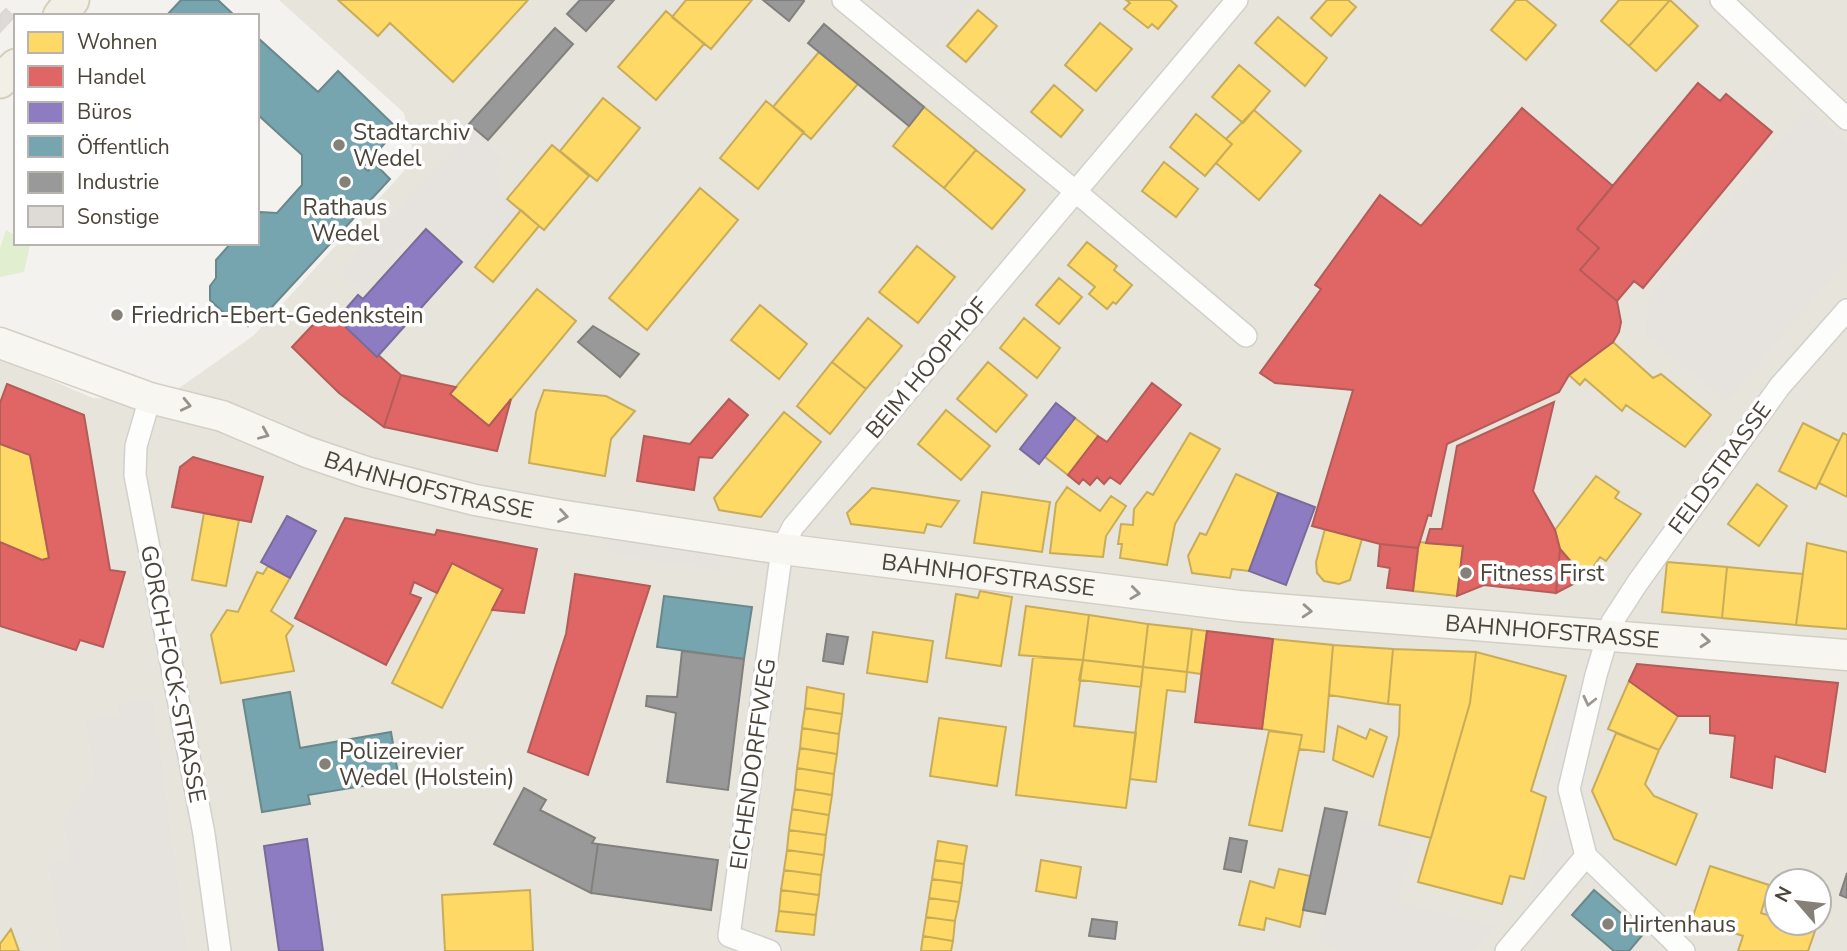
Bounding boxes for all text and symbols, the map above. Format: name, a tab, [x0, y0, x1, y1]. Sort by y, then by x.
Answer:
legend	[14, 14, 259, 245]
text: Wohnen	[77, 28, 158, 56]
text: Handel	[77, 63, 146, 91]
text: Büros	[77, 98, 132, 126]
place label: Stadtarchiv Wedel	[353, 117, 470, 174]
text: Öffentlich	[77, 133, 170, 161]
marker: Stadtarchiv Wedel	[331, 137, 347, 153]
text: Industrie	[77, 168, 159, 196]
marker: Rathaus Wedel	[337, 174, 353, 190]
place label: Rathaus Wedel	[303, 192, 387, 249]
text: Sonstige	[77, 203, 159, 231]
street label: BEIM HOOPHOF	[859, 291, 996, 445]
place label: Friedrich-Ebert-Gedenkstein	[131, 300, 424, 331]
marker: Friedrich-Ebert-Gedenkstein	[109, 307, 125, 323]
street label: FELDSTRASSE	[1661, 396, 1779, 540]
one-way arrow	[180, 397, 192, 411]
one-way arrow	[257, 426, 270, 440]
street label: BAHNHOFSTRASSE	[320, 443, 536, 526]
one-way arrow	[557, 508, 569, 523]
street label: GORCH-FOCK-STRASSE	[133, 543, 213, 805]
street label: BAHNHOFSTRASSE	[880, 546, 1097, 603]
place label: Fitness First	[1480, 558, 1605, 589]
marker: Fitness First	[1458, 565, 1474, 581]
one-way arrow	[1129, 586, 1140, 601]
one-way arrow	[1302, 603, 1313, 618]
street label: BAHNHOFSTRASSE	[1444, 607, 1661, 655]
one-way arrow	[1699, 634, 1711, 649]
street label: EICHENDORFFWEG	[723, 656, 783, 872]
one-way arrow	[1583, 695, 1598, 707]
place label: Polizeirevier Wedel (Holstein)	[339, 736, 515, 793]
marker: Polizeirevier Wedel (Holstein)	[317, 756, 333, 772]
north arrow	[1763, 867, 1833, 937]
text: N	[1769, 882, 1799, 907]
place label: Hirtenhaus	[1622, 909, 1736, 940]
marker: Hirtenhaus	[1600, 916, 1616, 932]

